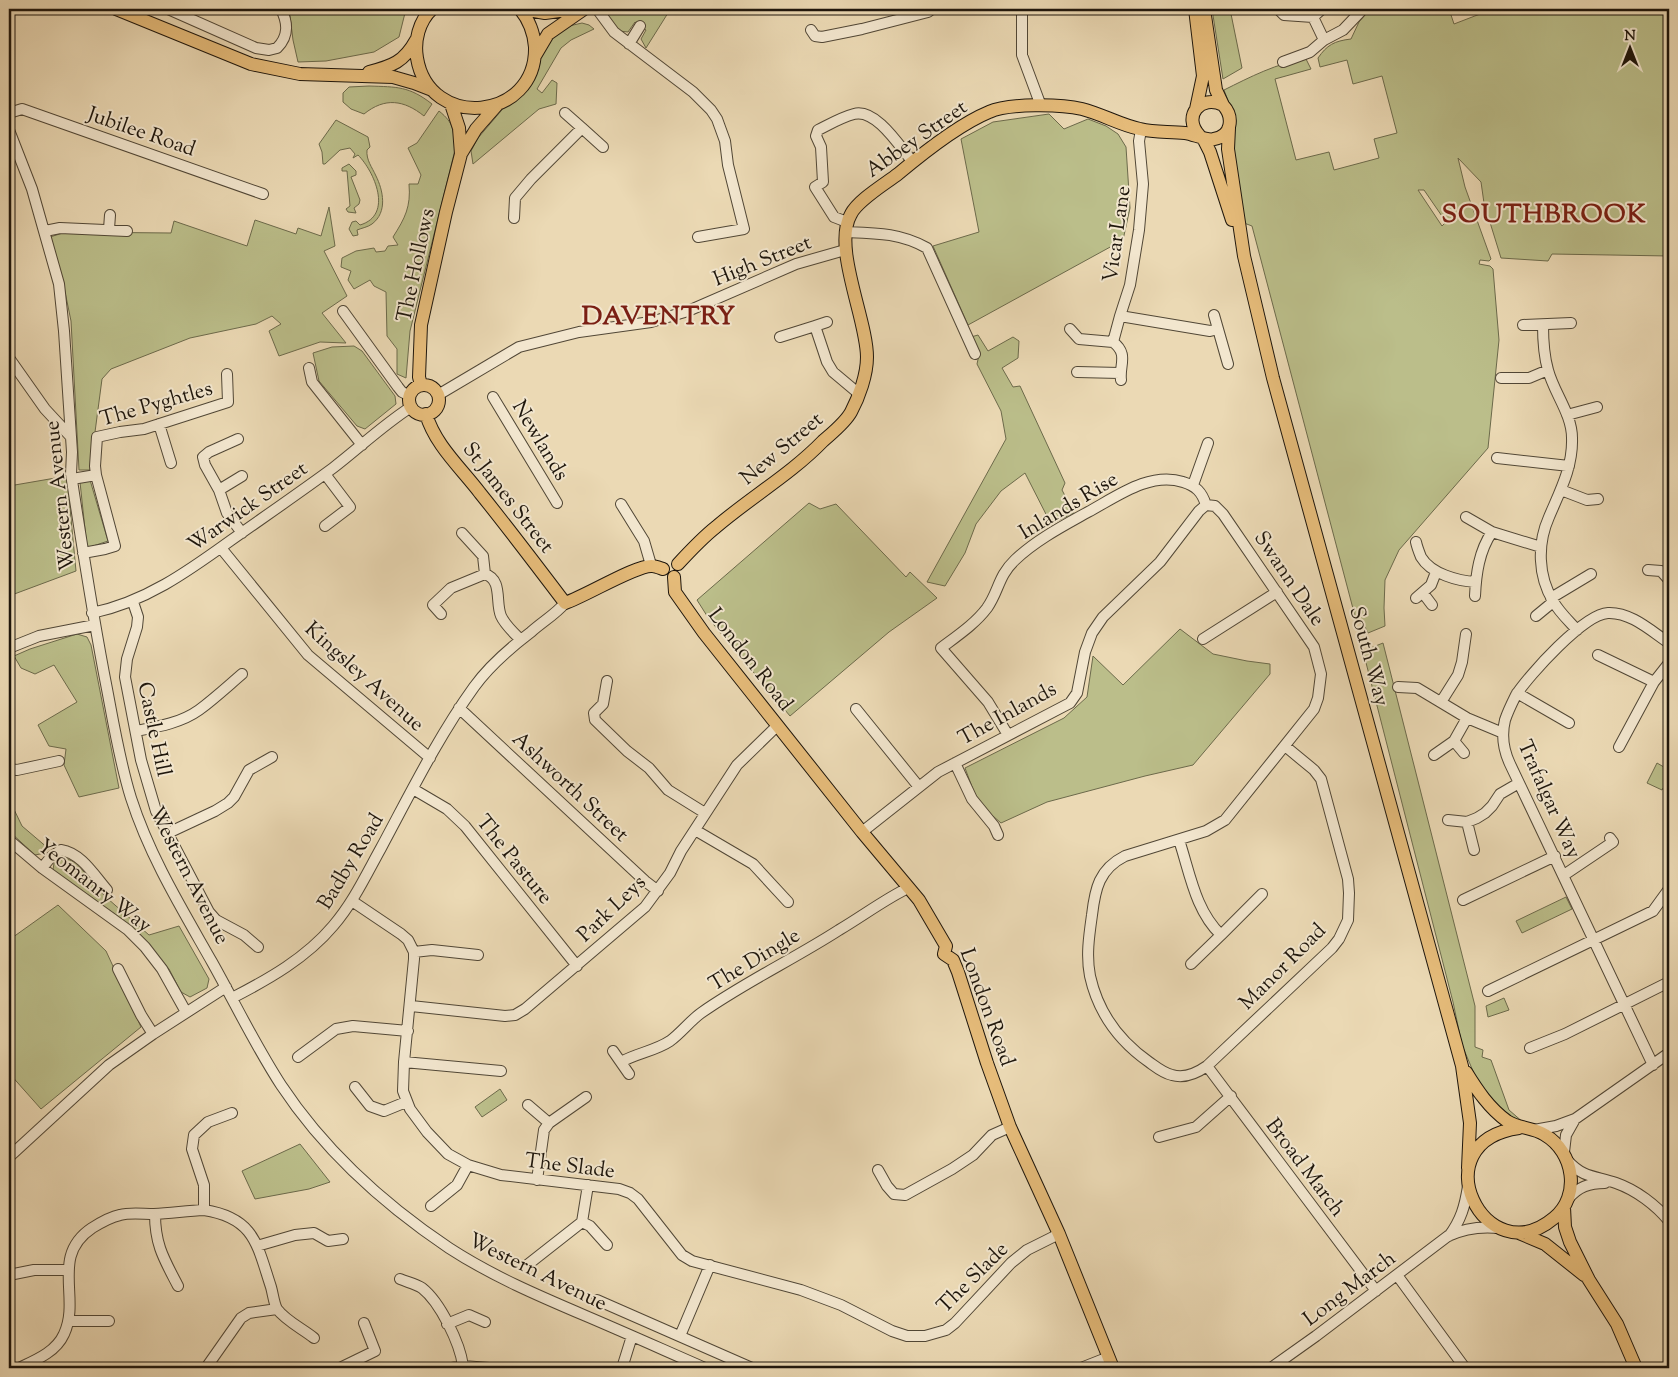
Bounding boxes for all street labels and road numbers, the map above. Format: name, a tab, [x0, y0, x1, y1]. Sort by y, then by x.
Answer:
street label: Abbey Street	[860, 93, 974, 186]
street label: Jubilee Road	[82, 100, 199, 165]
street label: Vicar Lane	[1096, 184, 1140, 284]
street label: The Hollows	[390, 206, 444, 325]
street label: High Street	[709, 229, 816, 295]
street label: The Pyghtles	[97, 375, 216, 435]
street label: Newlands	[503, 395, 575, 487]
street label: New Street	[734, 406, 830, 493]
street label: Western Avenue	[38, 419, 84, 573]
street label: St James Street	[454, 436, 560, 560]
street label: Warwick Street	[182, 455, 314, 560]
street label: Inlands Rise	[1014, 465, 1124, 548]
street label: Swann Dale	[1245, 526, 1331, 633]
street label: London Road	[700, 602, 799, 718]
street label: South Way	[1340, 603, 1396, 710]
street label: Kingsley Avenue	[297, 615, 430, 740]
street label: The Inlands	[953, 675, 1063, 754]
street label: Castle Hill	[128, 679, 178, 780]
street label: Ashworth Street	[505, 725, 635, 850]
street label: Trafalgar Way	[1509, 736, 1588, 864]
street label: Western Avenue	[141, 802, 236, 950]
street label: Badby Road	[311, 808, 392, 916]
street label: The Pasture	[468, 809, 559, 911]
street label: Yeomanry Way	[30, 832, 158, 941]
street label: Park Leys	[571, 869, 654, 950]
street label: Manor Road	[1233, 917, 1334, 1018]
street label: The Dingle	[704, 922, 806, 1000]
street label: London Road	[951, 944, 1021, 1071]
street label: Broad March	[1257, 1113, 1351, 1224]
street label: The Slade	[523, 1147, 616, 1187]
street label: Western Avenue	[463, 1226, 612, 1319]
street label: The Slade	[931, 1236, 1016, 1321]
street label: Long March	[1298, 1245, 1403, 1334]

